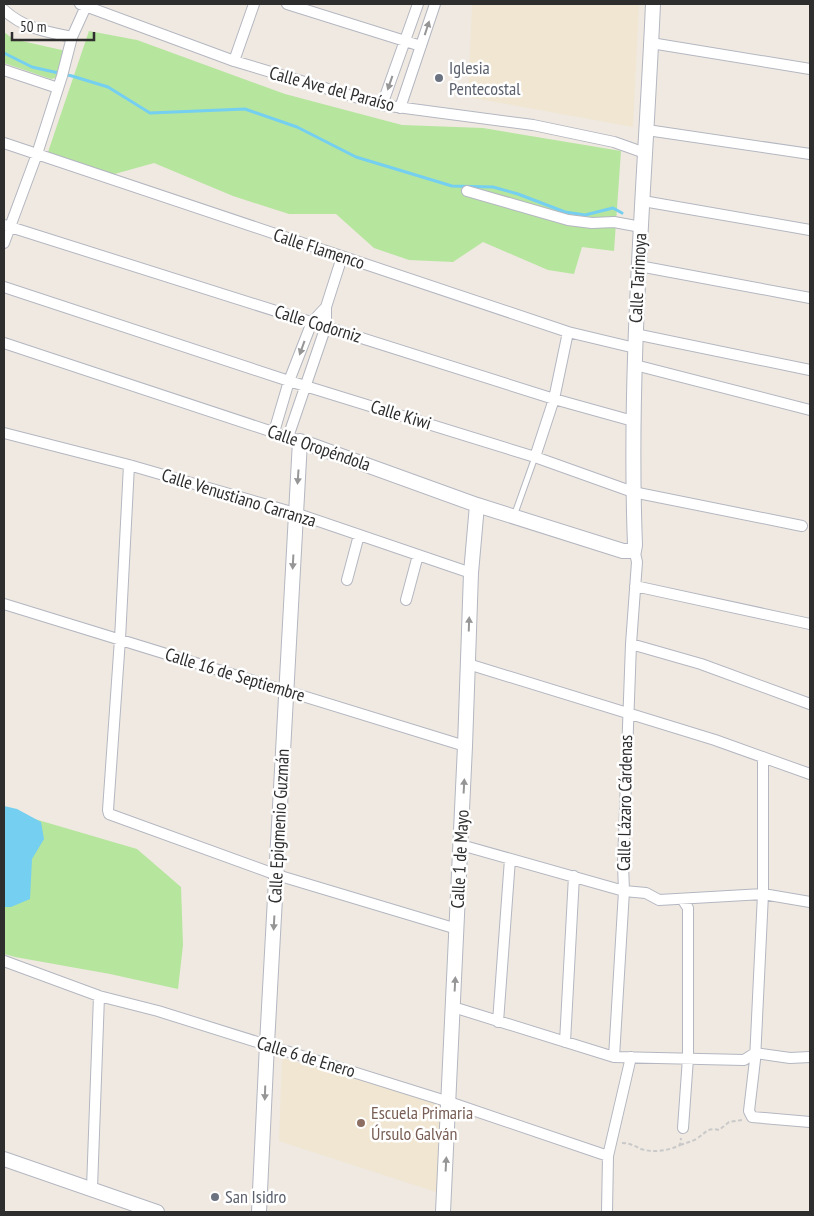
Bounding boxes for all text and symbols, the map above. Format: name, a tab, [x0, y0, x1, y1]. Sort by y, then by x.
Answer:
scale bar	[12, 10, 95, 42]
text: 50 m	[20, 17, 46, 36]
one-way arrow	[424, 21, 431, 36]
place label: Iglesia Pentecostal	[449, 56, 521, 100]
street label: Calle Ave del Paraíso	[267, 61, 397, 116]
marker: Iglesia Pentecostal	[433, 72, 445, 84]
one-way arrow	[386, 76, 394, 91]
street label: Calle Flamenco	[271, 223, 368, 274]
street label: Calle Tarimoya	[624, 232, 651, 324]
street label: Calle Codorniz	[272, 299, 364, 348]
one-way arrow	[298, 341, 306, 356]
street label: Calle Kiwi	[368, 394, 434, 435]
street label: Calle Oropéndola	[265, 419, 374, 476]
street label: Calle Venustiano Carranza	[159, 463, 319, 532]
one-way arrow	[293, 469, 301, 485]
one-way arrow	[288, 554, 296, 570]
one-way arrow	[466, 616, 474, 632]
street label: Calle 16 de Septiembre	[162, 642, 308, 707]
street label: Calle Lázaro Cárdenas	[612, 735, 637, 871]
street label: Calle Epigmenio Guzmán	[263, 748, 294, 904]
one-way arrow	[460, 778, 468, 794]
street label: Calle 1 de Mayo	[445, 809, 474, 909]
one-way arrow	[269, 915, 277, 931]
one-way arrow	[451, 976, 459, 992]
street label: Calle 6 de Enero	[254, 1031, 358, 1082]
one-way arrow	[260, 1085, 268, 1101]
place label: Escuela Primaria Úrsulo Galván	[371, 1101, 473, 1145]
marker: Escuela Primaria Úrsulo Galván	[355, 1117, 367, 1129]
one-way arrow	[442, 1155, 450, 1171]
place label: San Isidro	[225, 1185, 287, 1208]
marker: San Isidro	[209, 1191, 221, 1203]

